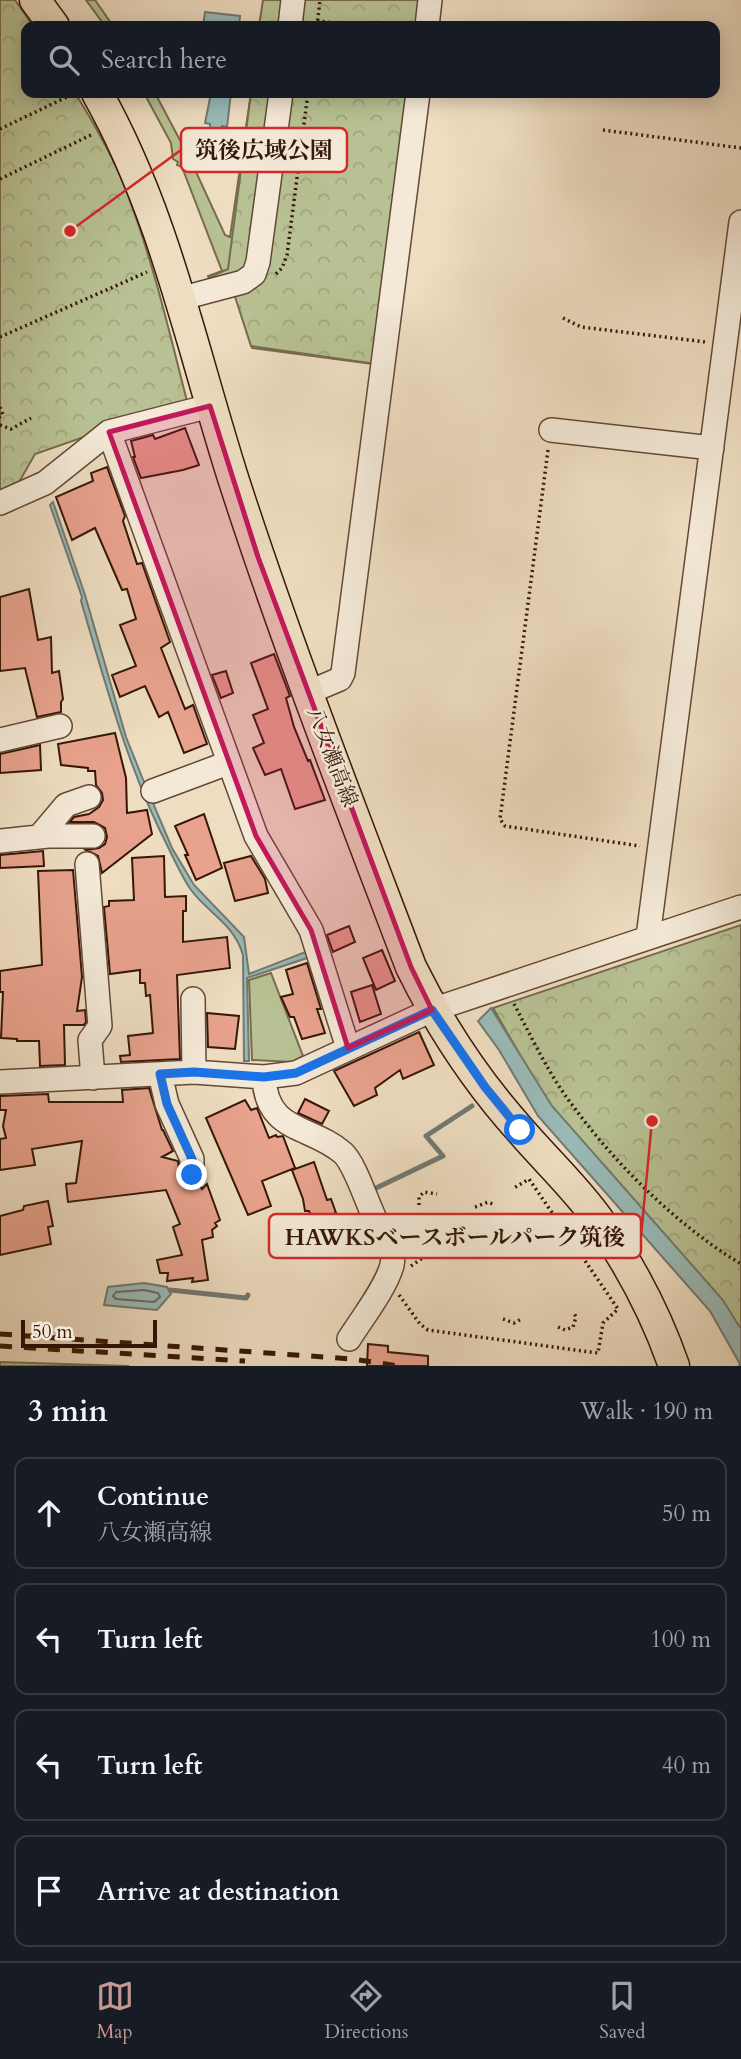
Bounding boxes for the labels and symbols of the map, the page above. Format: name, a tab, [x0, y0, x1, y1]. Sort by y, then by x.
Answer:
callout: 筑後広域公園	[181, 128, 347, 172]
text: 筑後広域公園	[195, 135, 333, 166]
street label: 八女瀬高線	[300, 703, 364, 811]
route start	[504, 1114, 535, 1145]
route end	[176, 1159, 207, 1190]
callout: HAWKSベースボールパーク筑後	[269, 1214, 641, 1258]
text: HAWKSベースボールパーク筑後	[285, 1222, 625, 1253]
scale bar	[21, 1317, 158, 1349]

